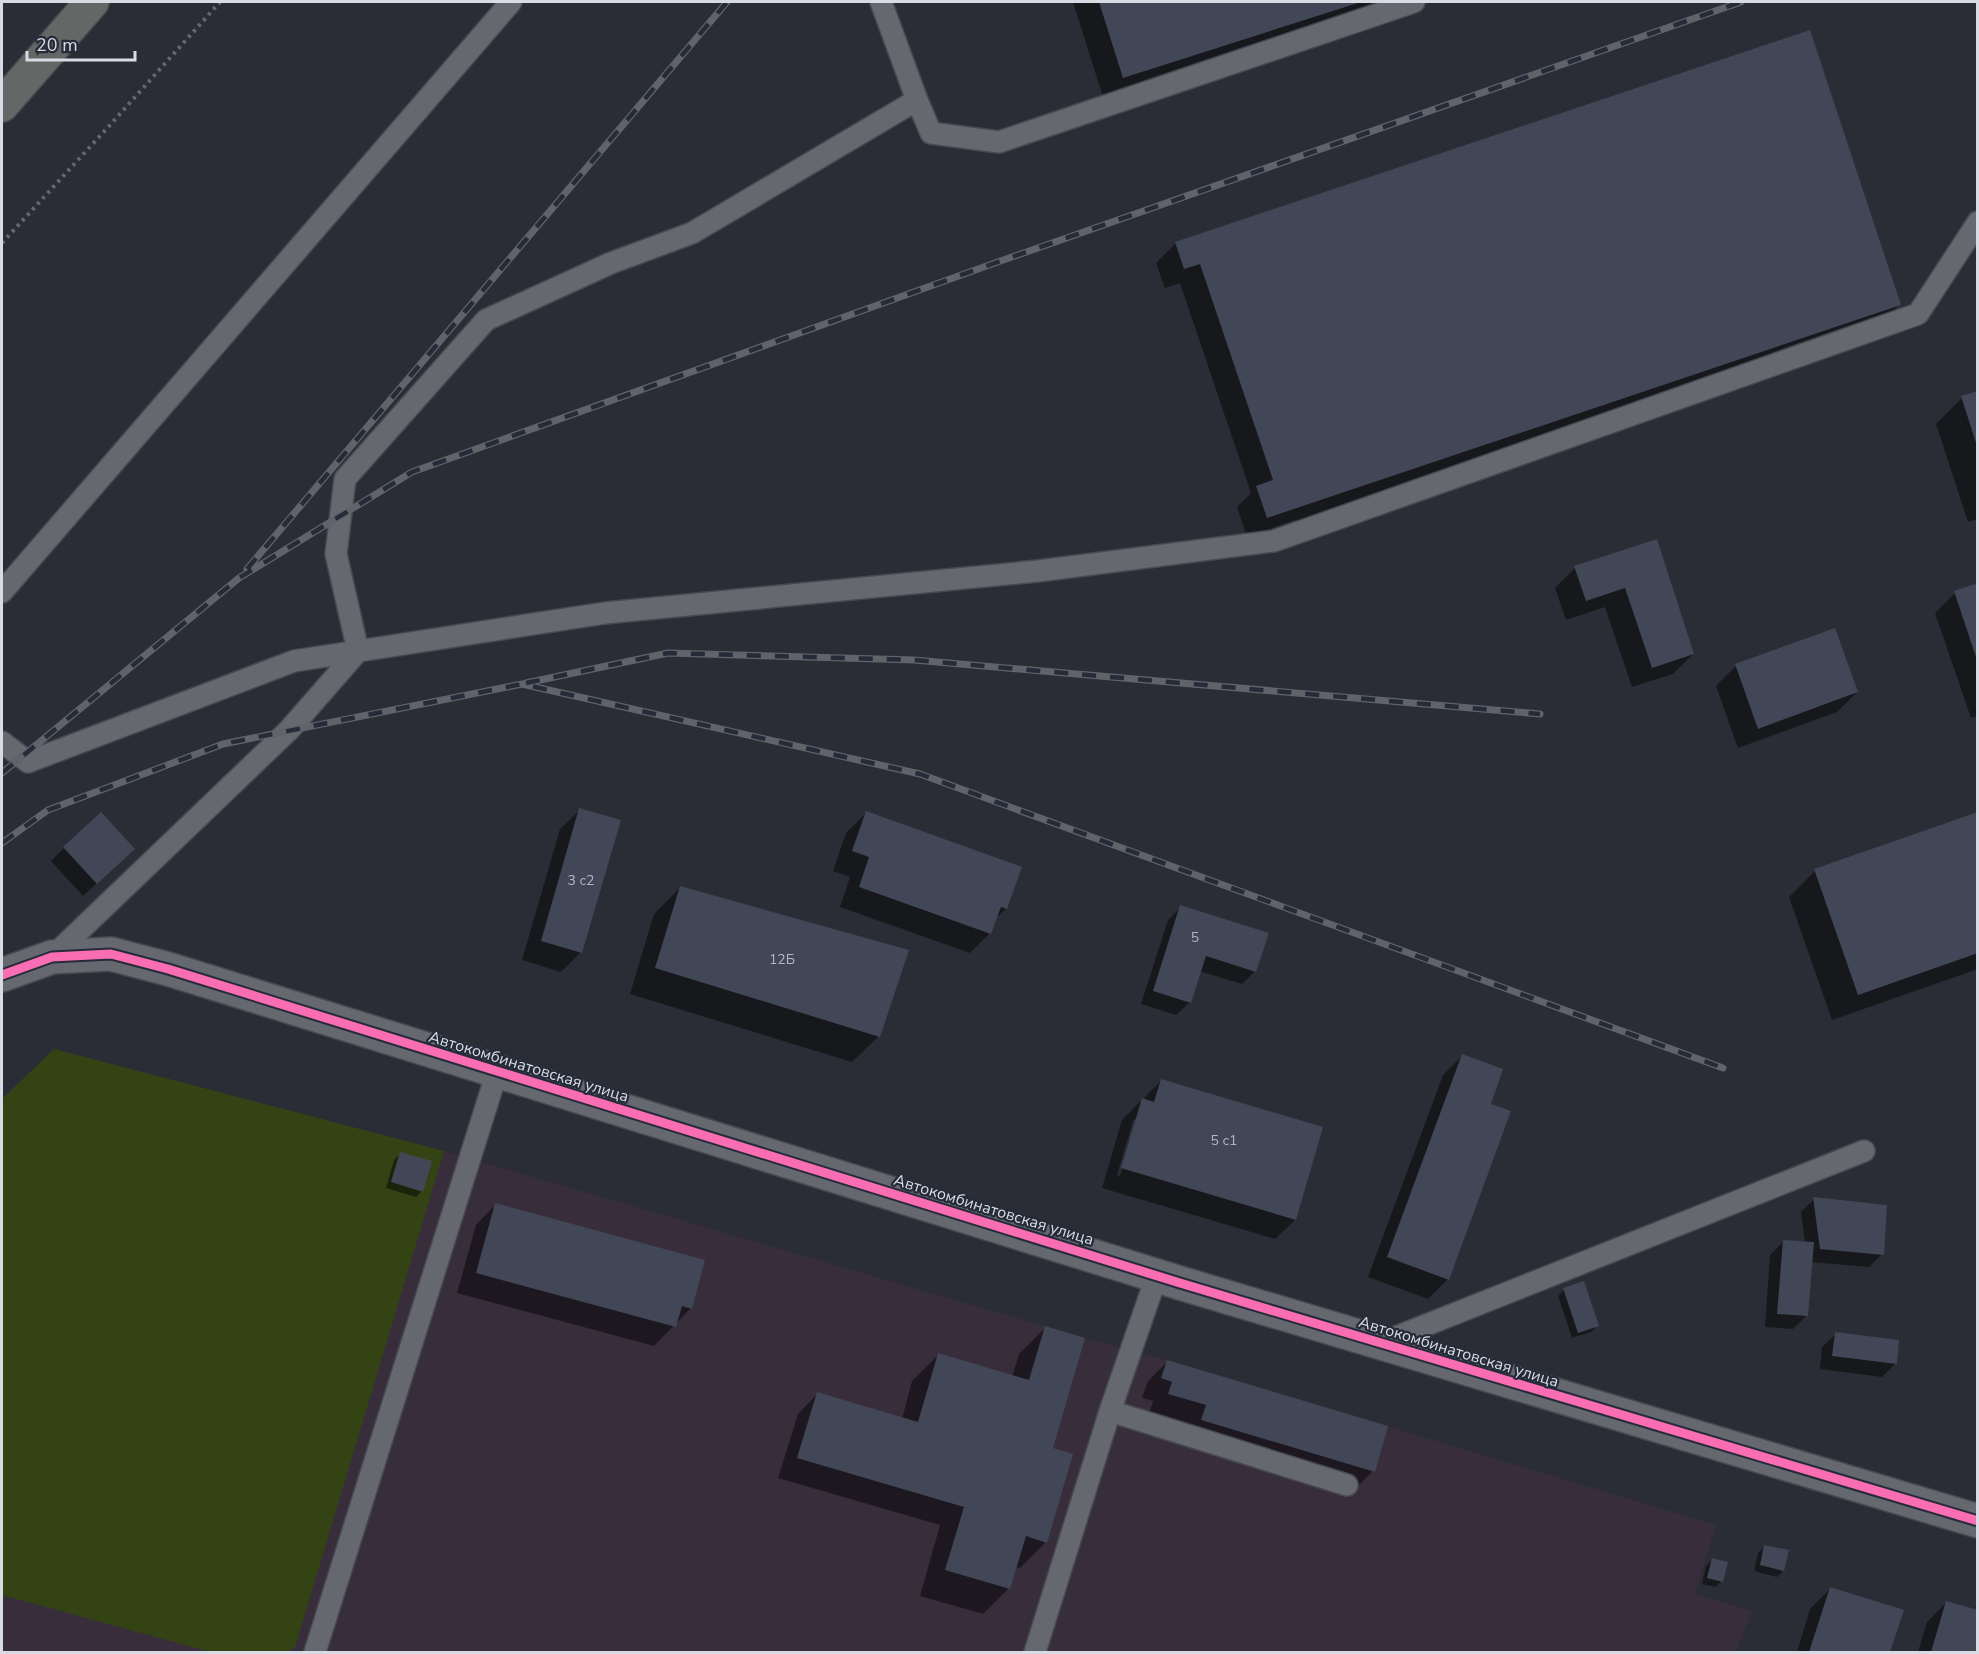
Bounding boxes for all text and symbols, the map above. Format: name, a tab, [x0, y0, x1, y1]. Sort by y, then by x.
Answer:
scale bar	[27, 24, 135, 62]
text: 20 m	[36, 33, 78, 57]
house number: 3 с2	[567, 871, 595, 890]
house number: 5	[1191, 928, 1199, 947]
house number: 12Б	[769, 950, 795, 969]
street label: Автокомбинатовская улица	[426, 1026, 631, 1108]
house number: 5 с1	[1210, 1131, 1238, 1150]
street label: Автокомбинатовская улица	[891, 1169, 1096, 1251]
street label: Автокомбинатовская улица	[1356, 1311, 1561, 1393]

